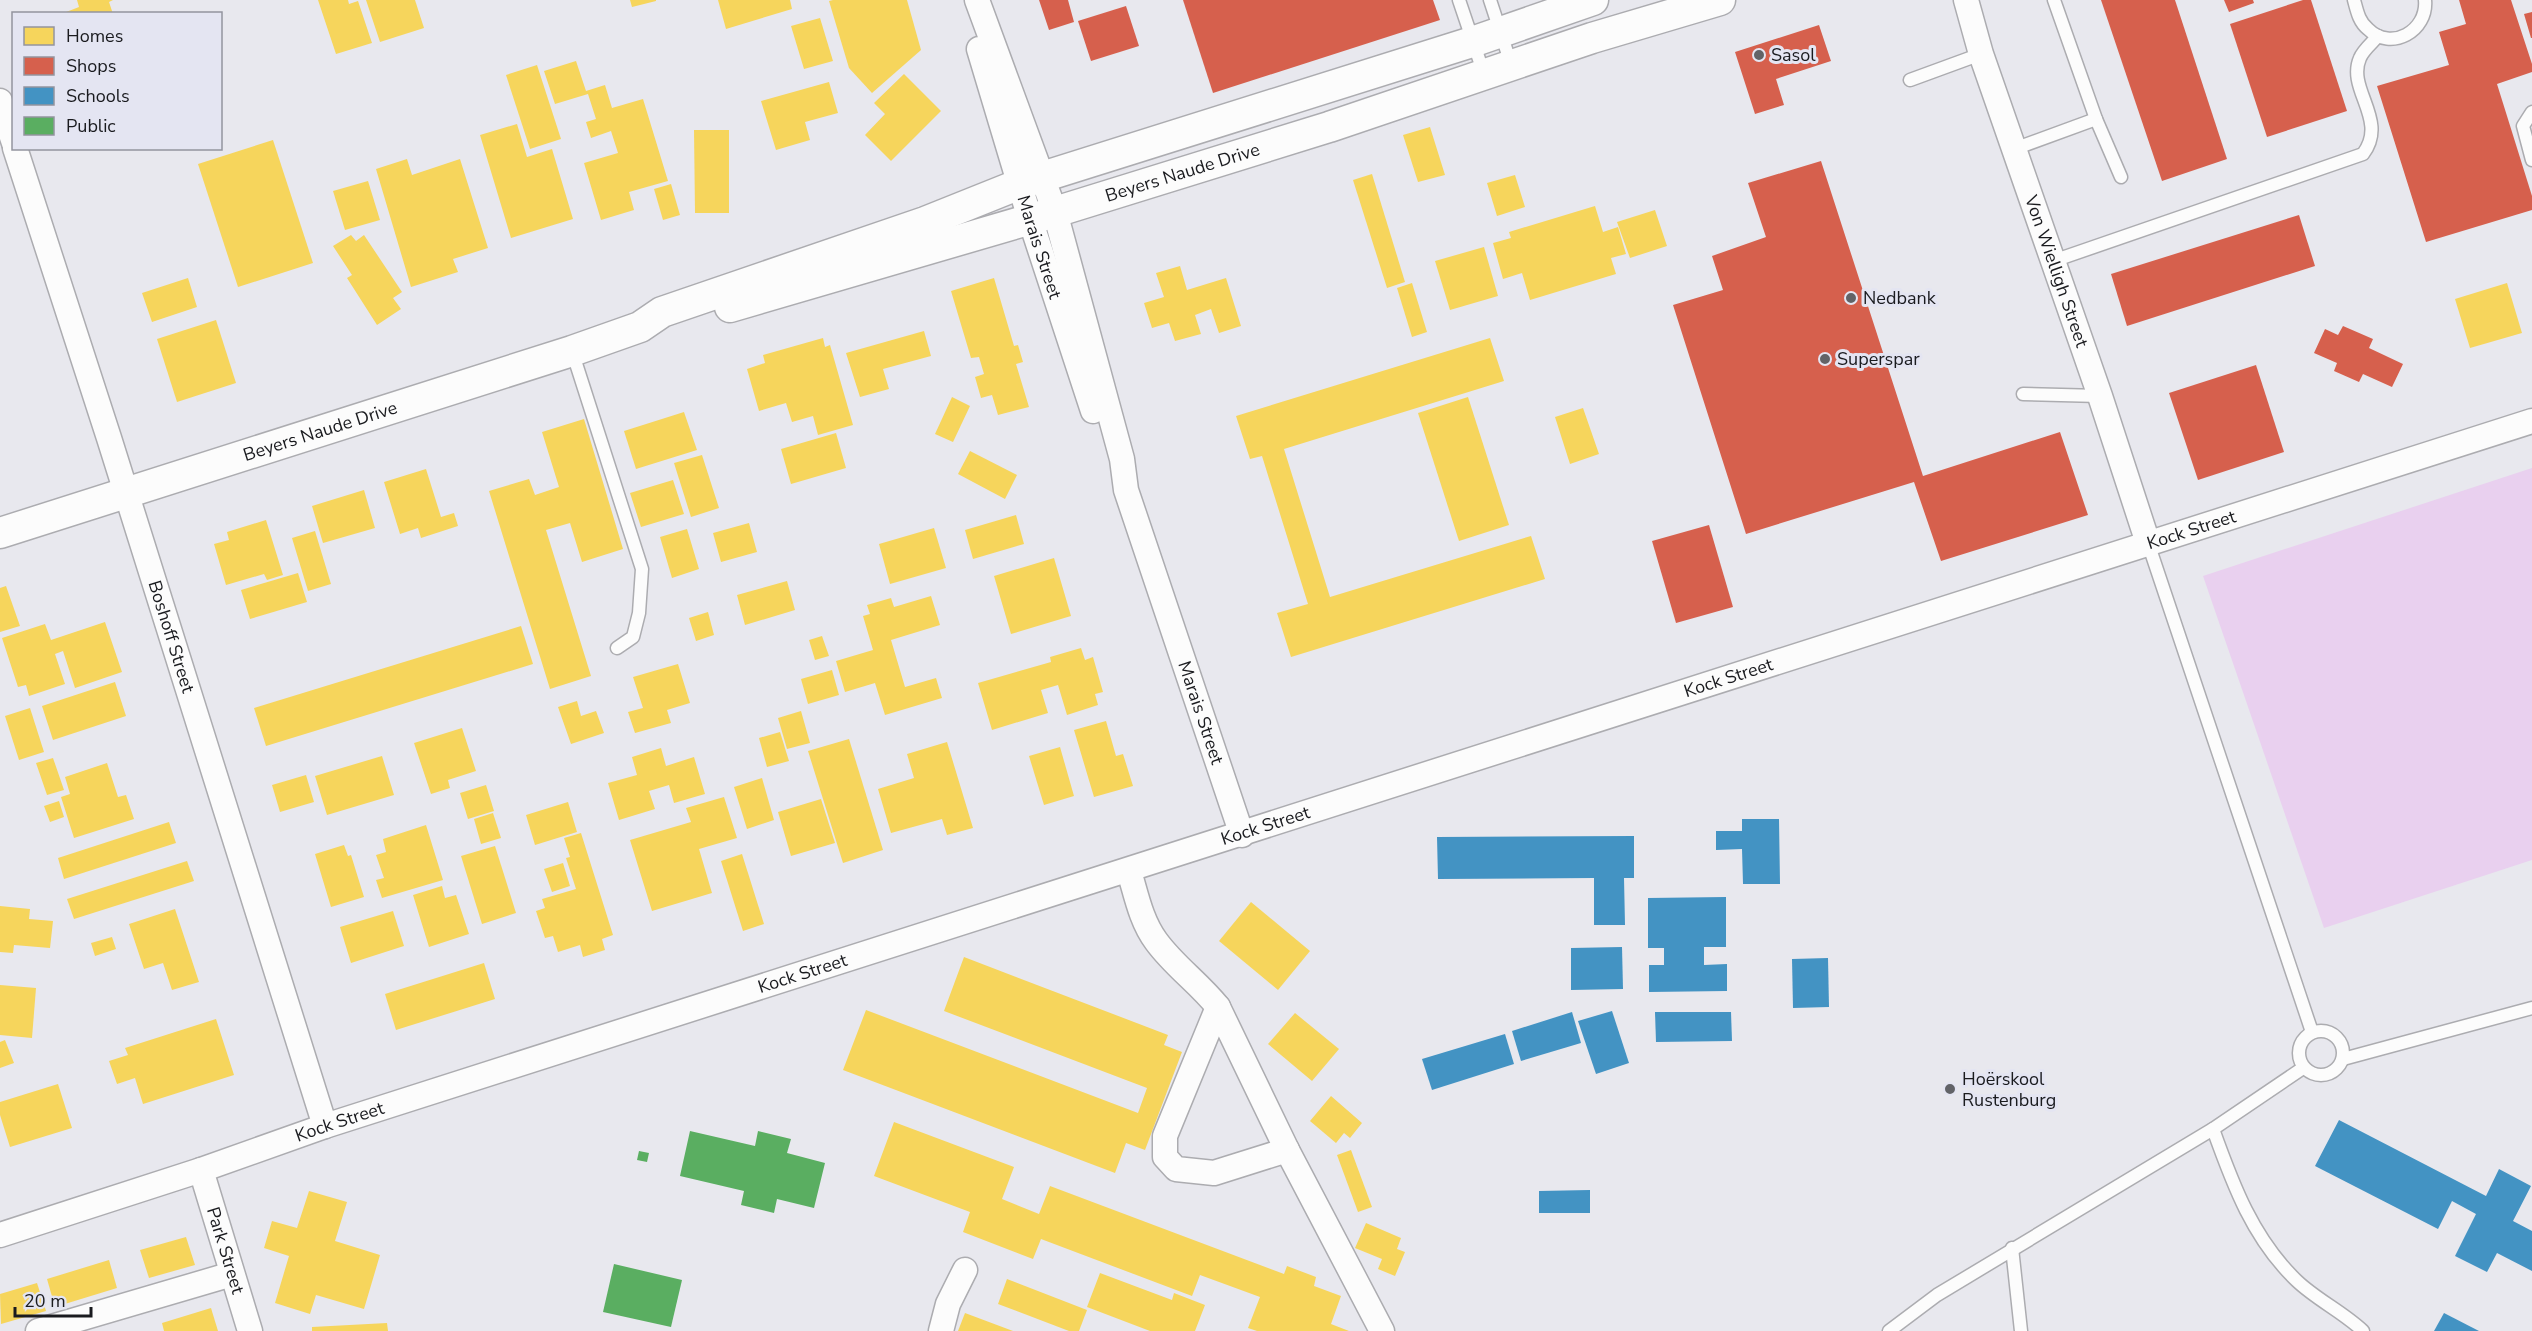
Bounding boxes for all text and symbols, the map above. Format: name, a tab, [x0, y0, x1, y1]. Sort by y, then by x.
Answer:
legend	[12, 12, 222, 150]
text: Homes	[66, 24, 123, 48]
place label: Sasol	[1771, 43, 1816, 67]
marker: Sasol	[1752, 48, 1766, 62]
text: Shops	[66, 54, 116, 78]
text: Schools	[66, 84, 130, 108]
text: Public	[66, 114, 116, 138]
street label: Beyers Naude Drive	[1102, 137, 1263, 208]
street label: Von Wielligh Street	[2019, 191, 2094, 351]
street label: Marais Street	[1012, 192, 1068, 303]
place label: Nedbank	[1863, 286, 1937, 310]
marker: Nedbank	[1844, 291, 1858, 305]
place label: Superspar	[1837, 347, 1920, 371]
marker: Superspar	[1818, 352, 1832, 366]
street label: Beyers Naude Drive	[240, 395, 400, 467]
street label: Kock Street	[2144, 504, 2240, 555]
street label: Boshoff Street	[142, 577, 200, 696]
street label: Kock Street	[1681, 652, 1777, 703]
street label: Marais Street	[1172, 658, 1230, 768]
street label: Kock Street	[1218, 800, 1314, 851]
street label: Kock Street	[755, 948, 851, 999]
place label: Hoërskool Rustenburg	[1962, 1067, 2056, 1112]
marker: Hoërskool Rustenburg	[1943, 1082, 1957, 1096]
street label: Kock Street	[292, 1096, 388, 1148]
street label: Park Street	[201, 1204, 250, 1297]
scale bar	[15, 1280, 92, 1318]
text: 20 m	[24, 1289, 66, 1313]

